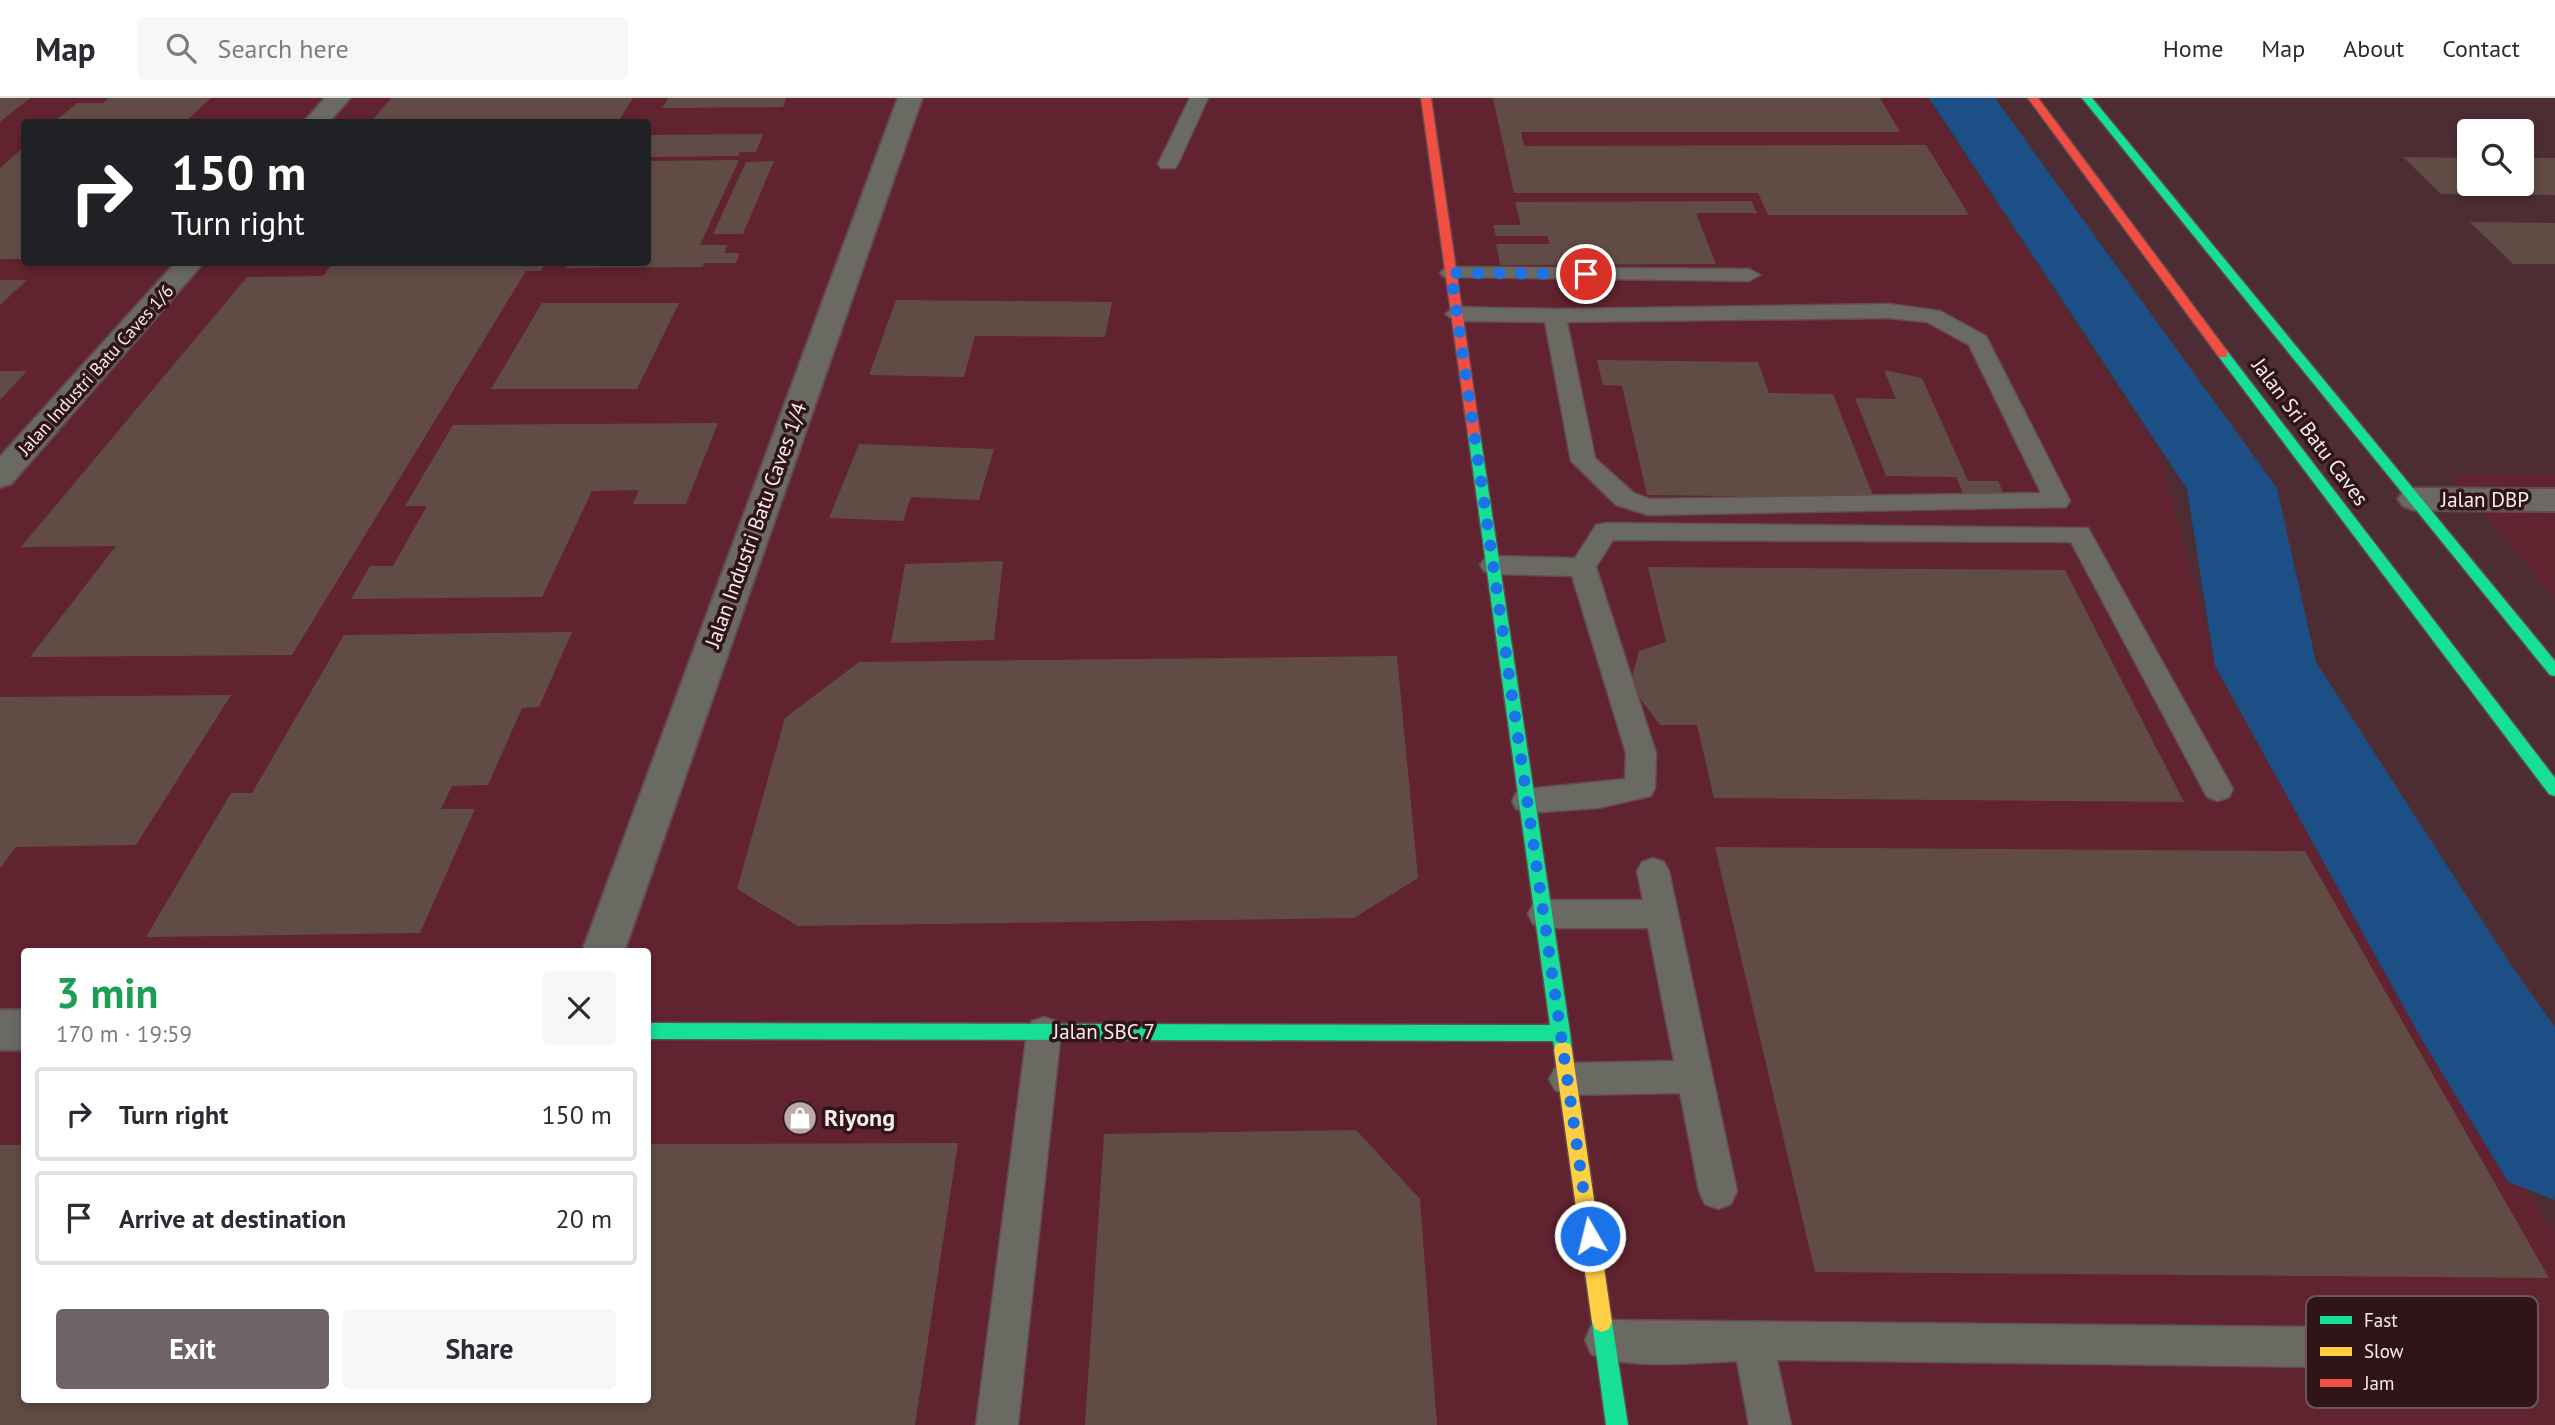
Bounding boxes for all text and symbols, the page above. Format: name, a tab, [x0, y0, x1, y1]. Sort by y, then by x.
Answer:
search box	[138, 17, 628, 80]
text: Map	[35, 27, 96, 70]
icon: search	[162, 29, 200, 67]
text: Search here	[218, 32, 349, 65]
text: Home	[2163, 33, 2223, 64]
text: Map	[2261, 33, 2305, 64]
text: About	[2343, 33, 2404, 64]
text: Contact	[2442, 33, 2520, 64]
map controls	[2457, 119, 2534, 196]
button: search	[2457, 119, 2534, 196]
text: 150 m	[171, 140, 306, 204]
icon: right	[56, 147, 147, 238]
text: Turn right	[171, 202, 305, 244]
pin	[1556, 244, 1616, 304]
icon: arrive	[1567, 255, 1605, 293]
street label: Jalan Industri Batu Caves 1/6	[12, 280, 178, 461]
street label: Jalan Sri Batu Caves	[2245, 352, 2375, 511]
street label: Jalan Industri Batu Caves 1/4	[698, 399, 812, 652]
street label: Jalan DBP	[2440, 486, 2529, 513]
text: 3 min	[56, 965, 158, 1020]
button: close	[542, 971, 616, 1045]
street label: Jalan SBC 7	[1052, 1018, 1155, 1045]
text: 170 m · 19:59	[56, 1019, 192, 1048]
icon: right	[60, 1095, 98, 1133]
text: Turn right	[119, 1098, 228, 1131]
text: 150 m	[541, 1098, 612, 1131]
shop icon: Riyong	[781, 1099, 819, 1137]
place label: Riyong	[824, 1102, 895, 1133]
icon: arrive	[60, 1199, 98, 1237]
position arrow	[1553, 1199, 1627, 1273]
text: Arrive at destination	[119, 1202, 346, 1235]
text: 20 m	[556, 1202, 612, 1235]
legend	[2306, 1296, 2538, 1408]
text: Fast	[2364, 1308, 2398, 1332]
button: Exit	[56, 1309, 329, 1389]
button: Share	[343, 1309, 616, 1389]
text: Slow	[2364, 1339, 2404, 1363]
text: Jam	[2363, 1371, 2394, 1395]

